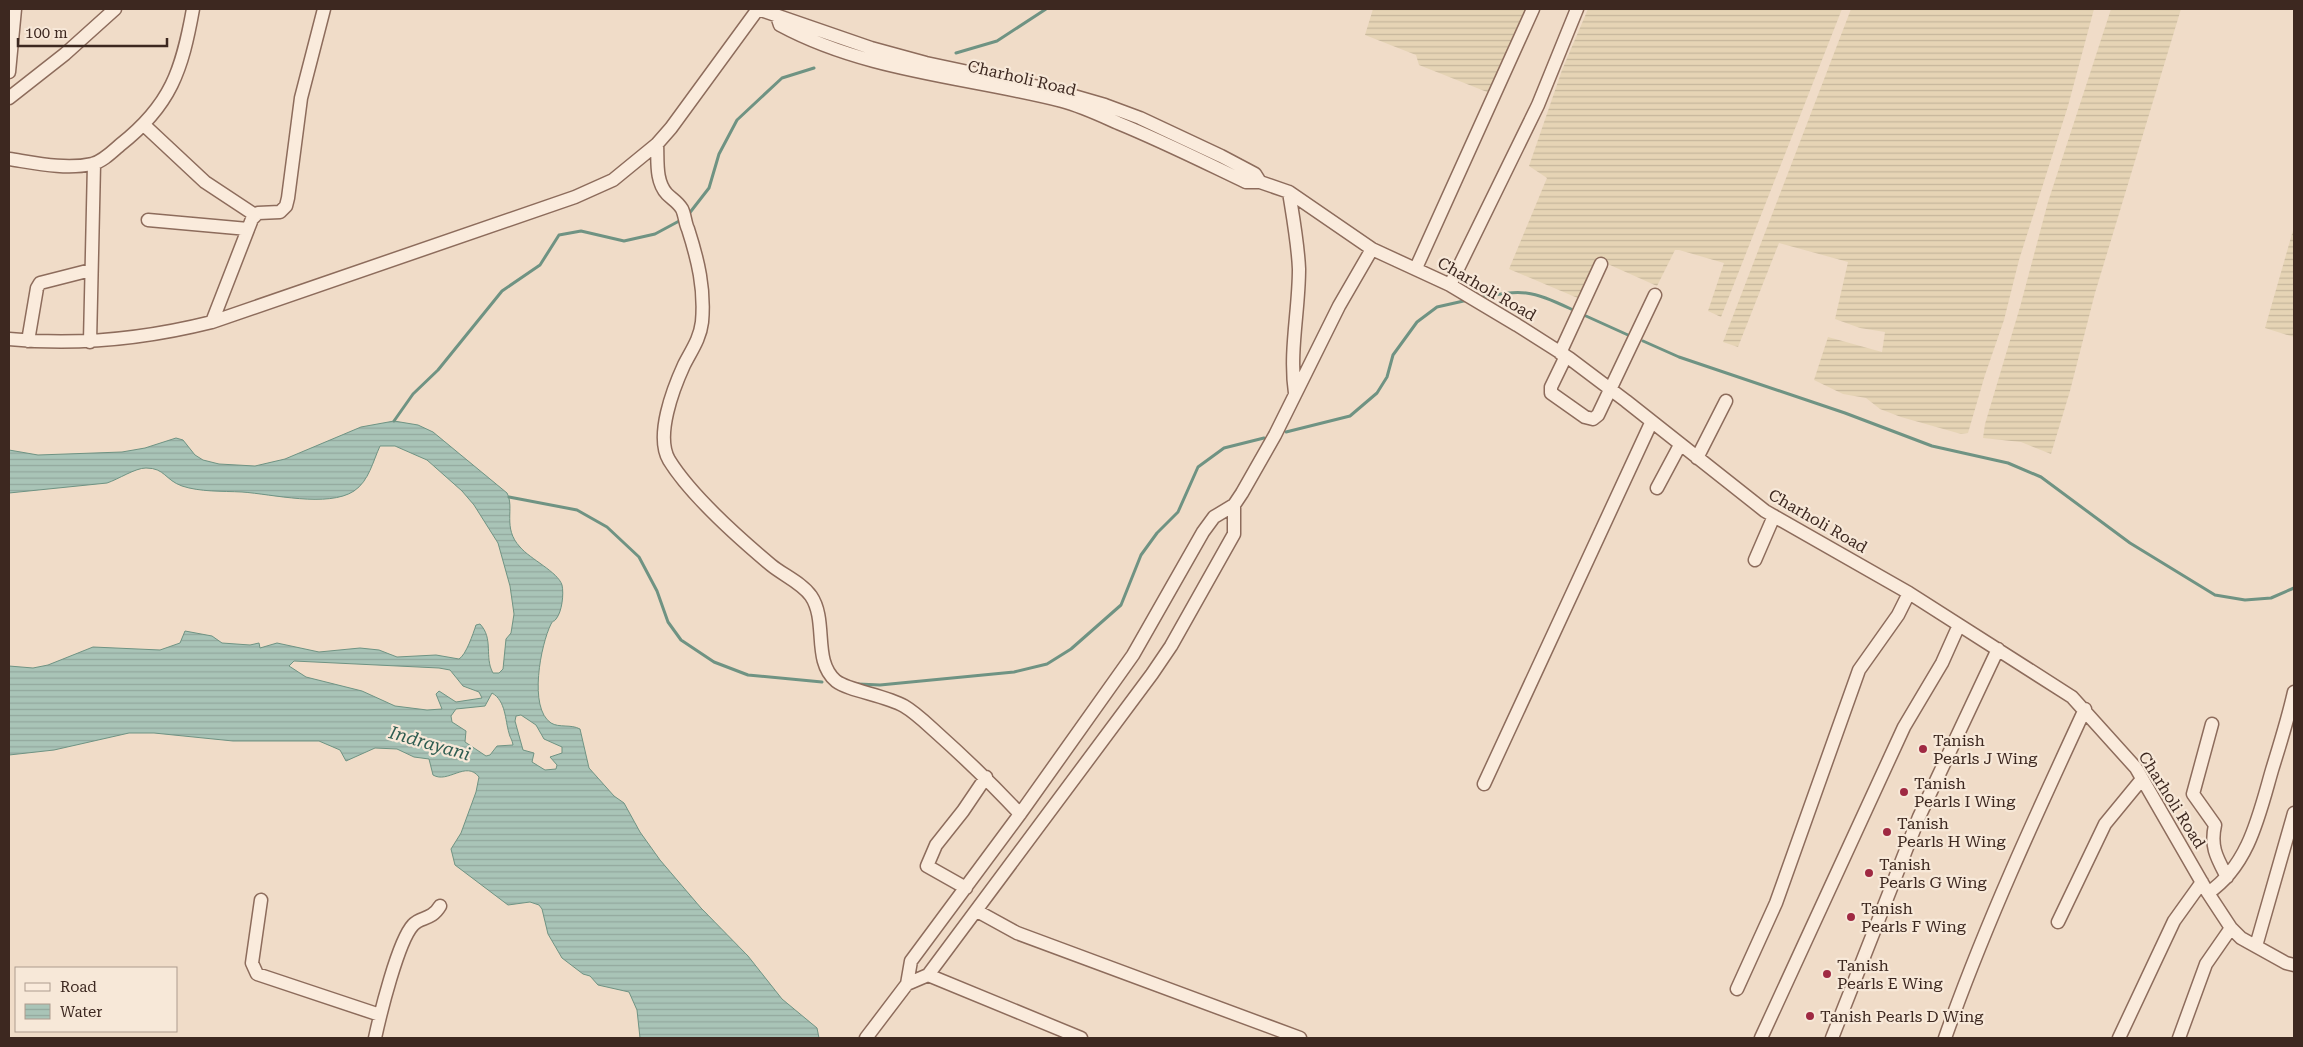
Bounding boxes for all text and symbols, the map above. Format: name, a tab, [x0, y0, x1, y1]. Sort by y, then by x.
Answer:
scale bar	[18, 15, 166, 47]
text: 100 m	[25, 24, 68, 42]
street label: Charholi Road	[966, 56, 1078, 100]
street label: Charholi Road	[1434, 253, 1540, 325]
street label: Charholi Road	[1765, 485, 1871, 557]
water label: Indrayani	[386, 721, 473, 765]
place label: Tanish Pearls J Wing	[1933, 731, 2038, 768]
marker: Tanish Pearls J Wing	[1917, 743, 1929, 755]
street label: Charholi Road	[2135, 748, 2209, 852]
place label: Tanish Pearls I Wing	[1914, 774, 2016, 811]
marker: Tanish Pearls I Wing	[1898, 786, 1910, 798]
place label: Tanish Pearls H Wing	[1897, 814, 2006, 851]
marker: Tanish Pearls H Wing	[1881, 826, 1893, 838]
place label: Tanish Pearls G Wing	[1879, 855, 1988, 892]
marker: Tanish Pearls G Wing	[1863, 867, 1875, 879]
place label: Tanish Pearls F Wing	[1861, 899, 1967, 936]
marker: Tanish Pearls F Wing	[1845, 911, 1857, 923]
place label: Tanish Pearls E Wing	[1837, 956, 1943, 993]
legend	[15, 967, 178, 1032]
marker: Tanish Pearls E Wing	[1821, 968, 1833, 980]
text: Road	[60, 978, 97, 996]
text: Water	[60, 1003, 102, 1021]
place label: Tanish Pearls D Wing	[1820, 1007, 1984, 1026]
marker: Tanish Pearls D Wing	[1804, 1010, 1816, 1022]

